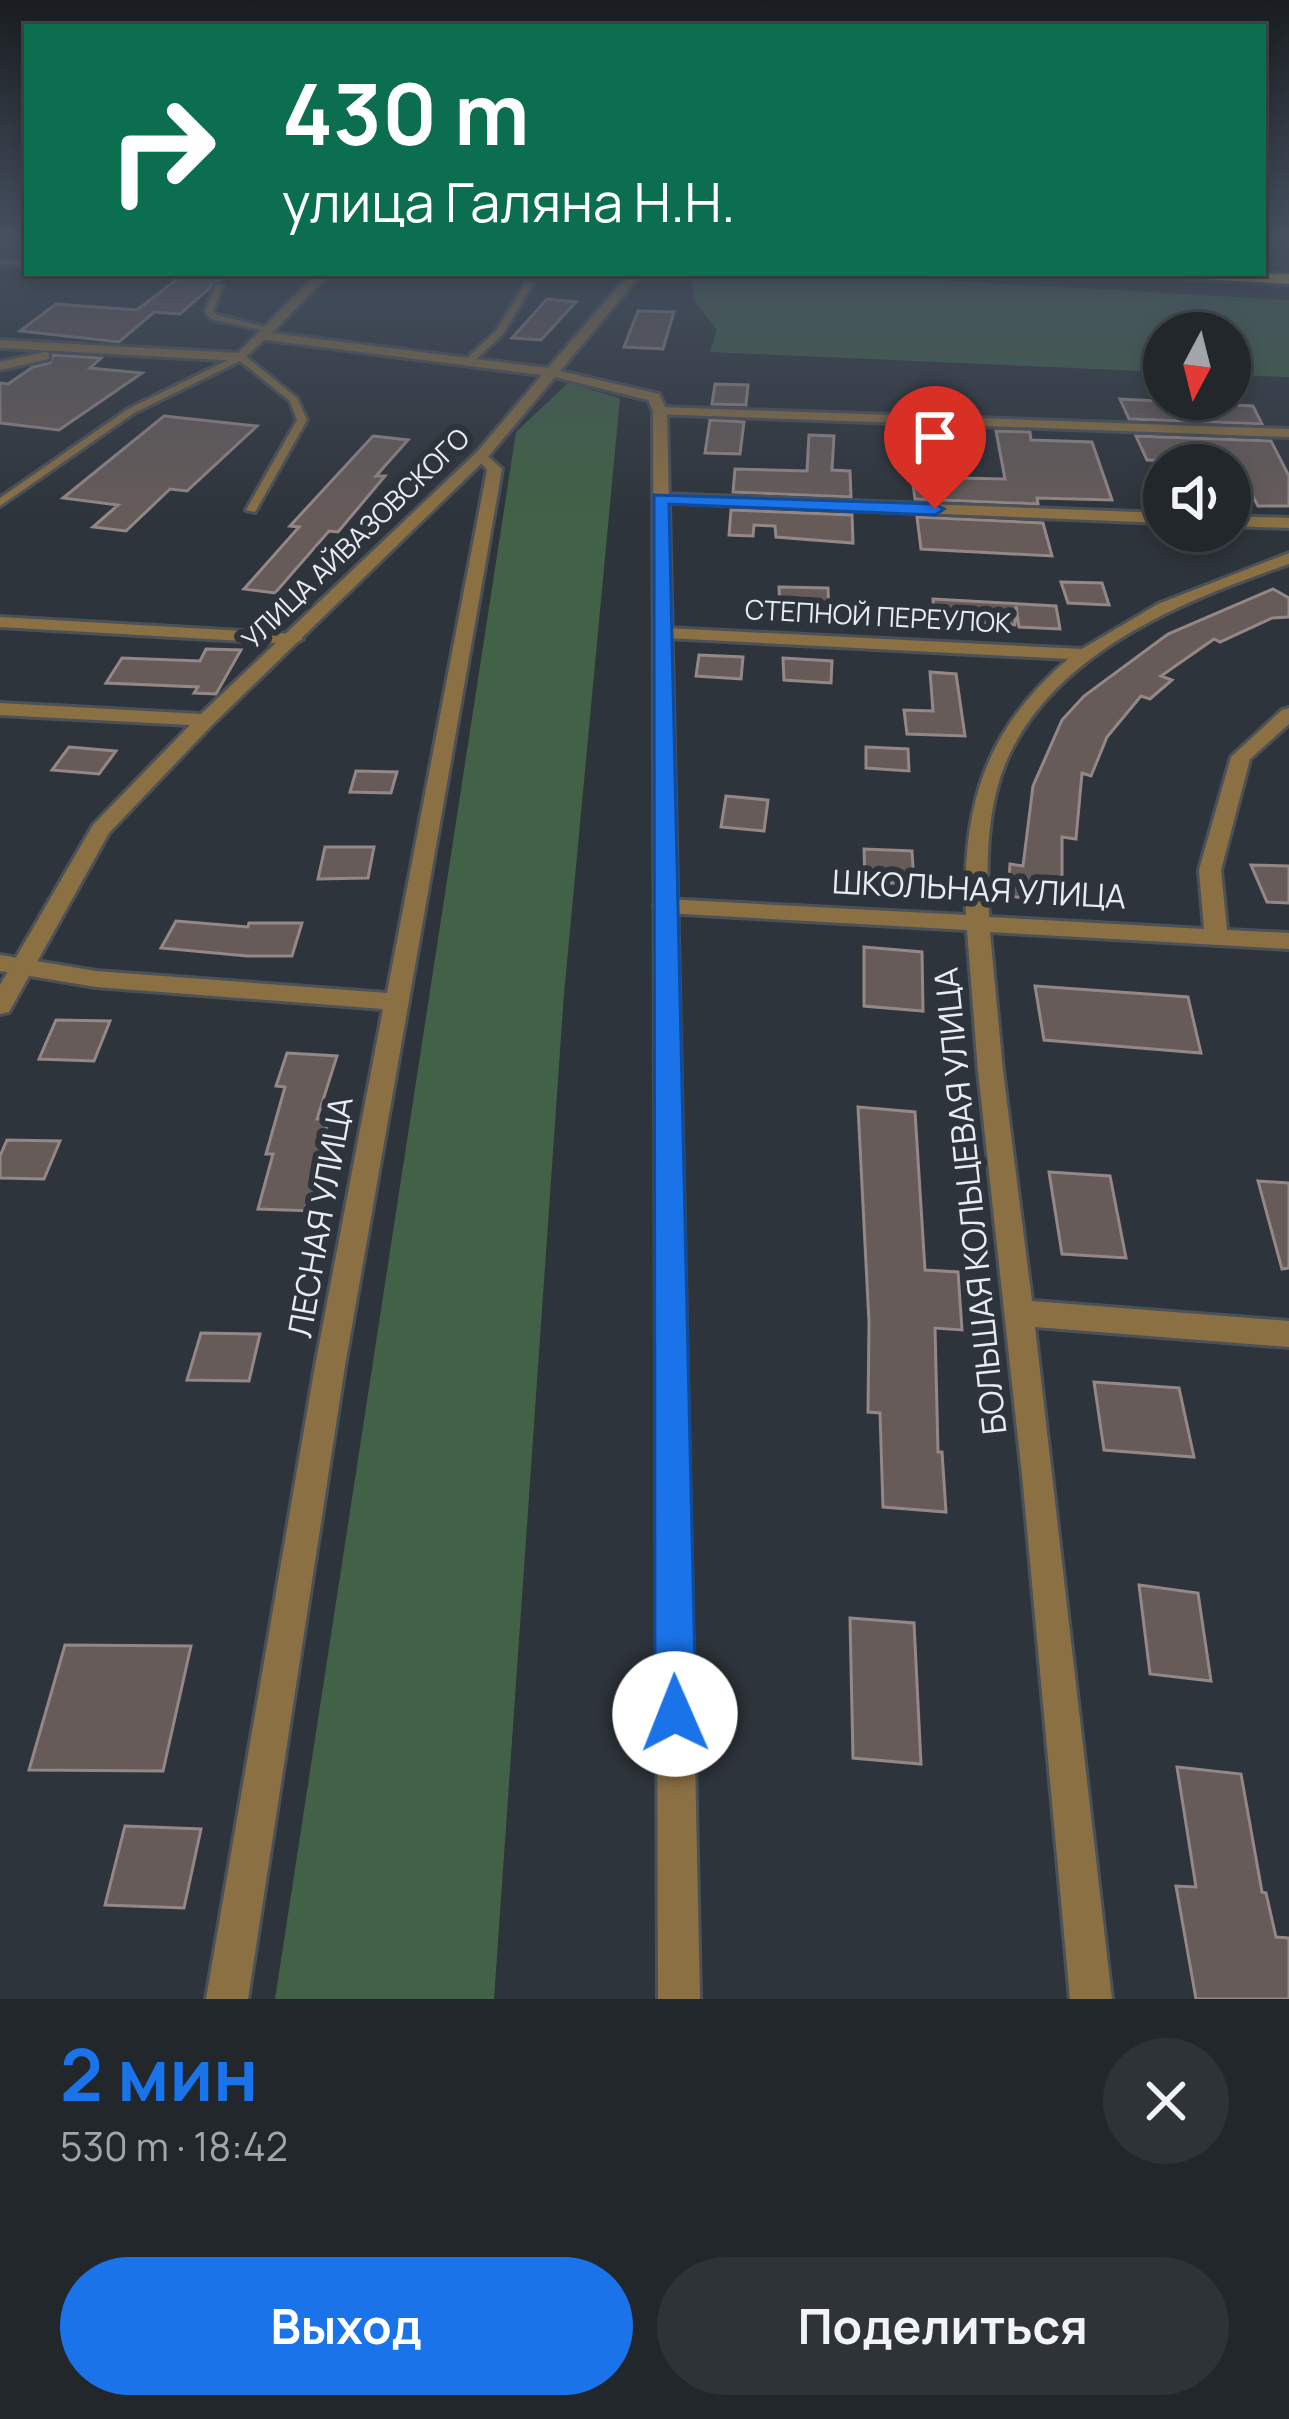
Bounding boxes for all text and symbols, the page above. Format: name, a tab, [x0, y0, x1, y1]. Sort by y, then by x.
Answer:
text: 430 m	[282, 55, 530, 170]
icon: right	[84, 72, 240, 228]
text: улица Галяна Н.Н.	[282, 164, 735, 238]
north arrow	[1143, 312, 1251, 420]
map controls	[1143, 312, 1251, 552]
pin	[884, 386, 986, 509]
icon: arrive	[902, 404, 968, 470]
street label: УЛИЦА АЙВАЗОВСКОГО	[233, 419, 477, 656]
button: sound	[1143, 444, 1251, 552]
street label: СТЕПНОЙ ПЕРЕУЛОК	[744, 590, 1013, 641]
street label: ШКОЛЬНАЯ УЛИЦА	[831, 858, 1127, 919]
street label: БОЛЬШАЯ КОЛЬЦЕВАЯ УЛИЦА	[923, 965, 1016, 1437]
street label: ЛЕСНАЯ УЛИЦА	[276, 1093, 363, 1341]
position arrow	[612, 1651, 738, 1777]
text: 2 мин	[60, 2024, 258, 2123]
button: close	[1103, 2038, 1229, 2164]
text: 530 m · 18:42	[60, 2119, 288, 2173]
button: Выход	[60, 2257, 633, 2395]
button: Поделиться	[657, 2257, 1229, 2395]

